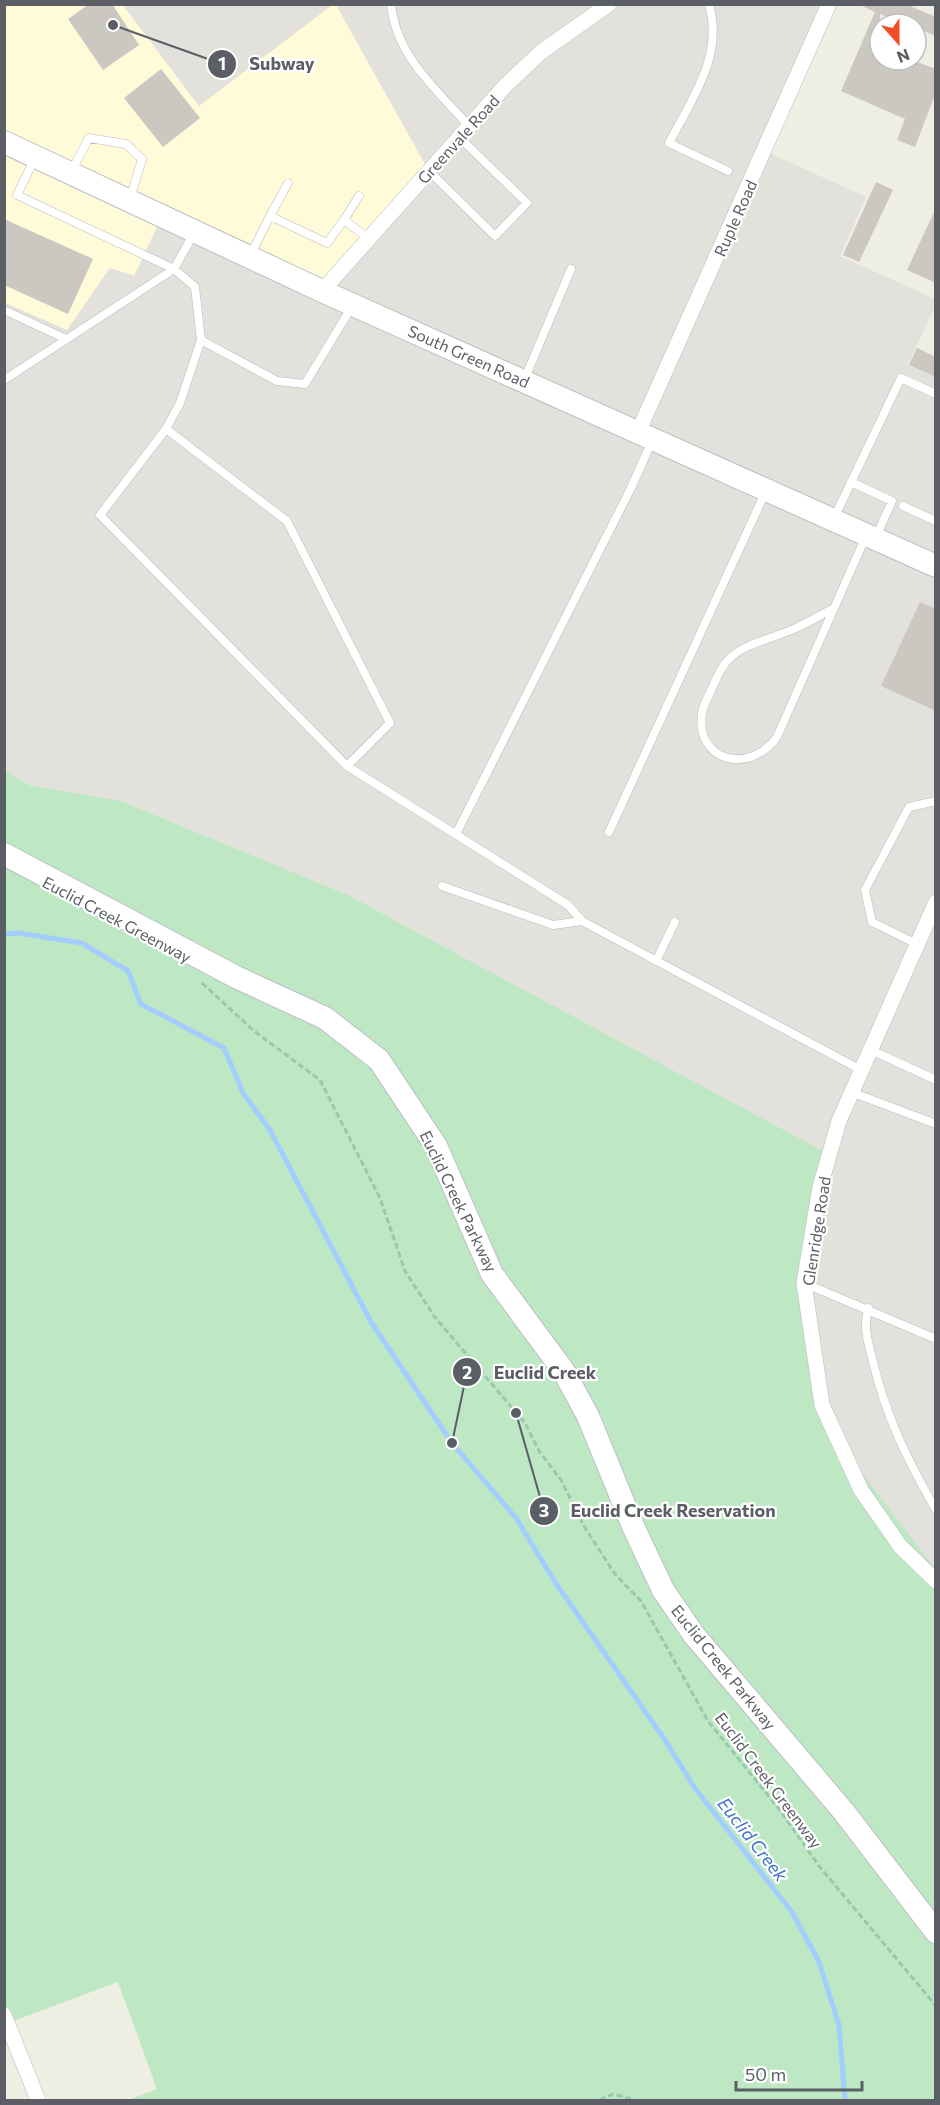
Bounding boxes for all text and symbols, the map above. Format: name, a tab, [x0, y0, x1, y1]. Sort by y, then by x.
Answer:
north arrow	[868, 12, 928, 72]
text: N	[895, 45, 913, 67]
callout: Subway	[207, 46, 326, 82]
text: 1	[218, 52, 226, 74]
text: Subway	[249, 52, 315, 74]
street label: Greenvale Road	[413, 91, 503, 187]
street label: Ruple Road	[710, 177, 760, 259]
street label: South Green Road	[405, 321, 533, 391]
street label: Euclid Creek Greenway	[40, 872, 194, 966]
street label: Euclid Creek Parkway	[416, 1127, 502, 1275]
street label: Glenridge Road	[798, 1175, 834, 1287]
callout: Euclid Creek	[452, 1354, 609, 1390]
text: 2	[462, 1361, 472, 1383]
text: Euclid Creek	[494, 1361, 597, 1383]
callout: Euclid Creek Reservation	[529, 1493, 788, 1529]
text: 3	[539, 1499, 549, 1521]
text: Euclid Creek Reservation	[570, 1499, 776, 1521]
street label: Euclid Creek Parkway	[668, 1601, 780, 1733]
street label: Euclid Creek Greenway	[712, 1708, 826, 1852]
water label: Euclid Creek	[714, 1793, 792, 1885]
scale bar	[736, 2054, 862, 2092]
text: 50 m	[745, 2063, 786, 2085]

